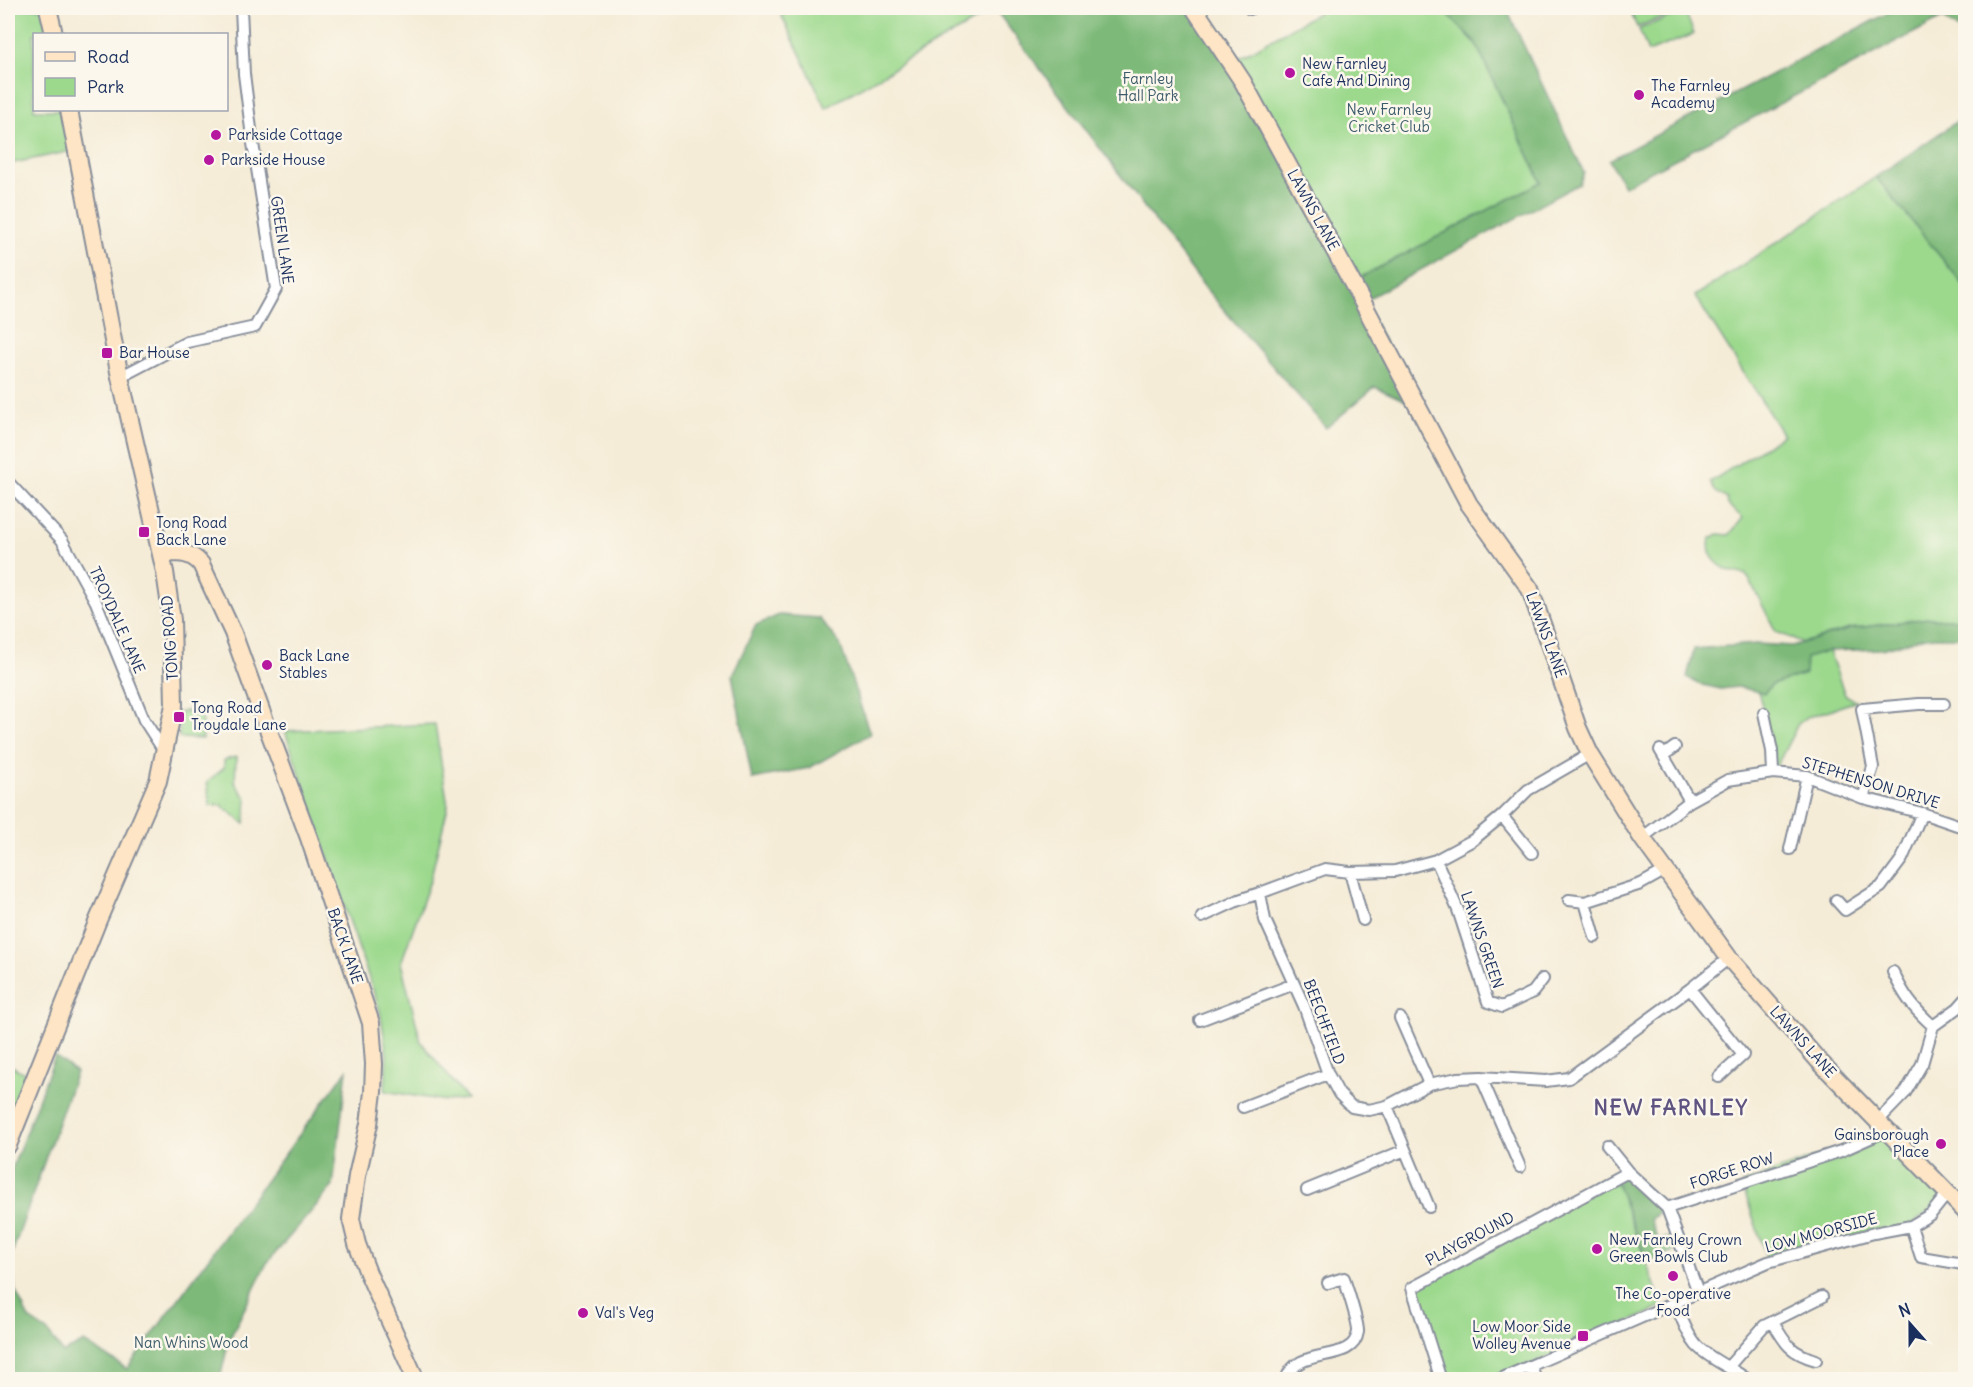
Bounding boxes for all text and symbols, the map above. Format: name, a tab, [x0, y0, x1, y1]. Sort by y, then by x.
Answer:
legend	[33, 33, 228, 111]
text: Road	[87, 45, 130, 68]
place label: New Farnley Cafe And Dining	[1302, 54, 1410, 90]
marker: New Farnley Cafe And Dining	[1283, 66, 1297, 80]
park label: Farnley Hall Park	[1118, 69, 1179, 105]
text: Park	[87, 75, 124, 98]
place label: The Farnley Academy	[1651, 76, 1730, 112]
marker: The Farnley Academy	[1632, 88, 1646, 102]
park label: New Farnley Cricket Club	[1347, 100, 1431, 136]
place label: Parkside Cottage	[228, 125, 343, 144]
marker: Parkside Cottage	[209, 128, 223, 142]
place label: Parkside House	[221, 150, 325, 169]
marker: Parkside House	[202, 153, 216, 167]
street label: LAWNS LANE	[1283, 166, 1344, 254]
street label: GREEN LANE	[267, 195, 298, 285]
place label: Bar House	[119, 343, 190, 362]
marker: Bar House	[100, 346, 114, 360]
place label: Tong Road Back Lane	[156, 513, 227, 549]
marker: Tong Road Back Lane	[137, 525, 151, 539]
street label: TROYDALE LANE	[85, 564, 150, 676]
street label: LAWNS LANE	[1522, 589, 1571, 681]
street label: TONG ROAD	[157, 595, 182, 681]
place label: Back Lane Stables	[279, 646, 350, 682]
marker: Back Lane Stables	[260, 658, 274, 672]
place label: Tong Road Troydale Lane	[191, 698, 287, 734]
marker: Tong Road Troydale Lane	[172, 710, 186, 724]
street label: STEPHENSON DRIVE	[1800, 753, 1942, 813]
street label: LAWNS GREEN	[1457, 889, 1508, 991]
street label: BACK LANE	[324, 905, 367, 987]
street label: BEECHFIELD	[1299, 976, 1350, 1067]
street label: LAWNS LANE	[1766, 1002, 1841, 1082]
district label: NEW FARNLEY	[1593, 1094, 1749, 1121]
place label: Gainsborough Place	[1834, 1125, 1929, 1161]
marker: Gainsborough Place	[1934, 1137, 1948, 1151]
street label: FORGE ROW	[1687, 1148, 1777, 1193]
street label: PLAYGROUND	[1422, 1207, 1517, 1270]
street label: LOW MOORSIDE	[1763, 1208, 1879, 1257]
place label: New Farnley Crown Green Bowls Club	[1609, 1230, 1742, 1266]
marker: New Farnley Crown Green Bowls Club	[1590, 1242, 1604, 1256]
marker: The Co-operative Food	[1666, 1269, 1680, 1283]
place label: The Co-operative Food	[1615, 1284, 1731, 1320]
north arrow	[1880, 1294, 1940, 1354]
text: N	[1896, 1299, 1913, 1321]
place label: Val's Veg	[595, 1303, 654, 1322]
marker: Val's Veg	[576, 1306, 590, 1320]
place label: Low Moor Side Wolley Avenue	[1472, 1317, 1571, 1353]
marker: Low Moor Side Wolley Avenue	[1576, 1329, 1590, 1343]
park label: Nan Whins Wood	[134, 1333, 248, 1352]

